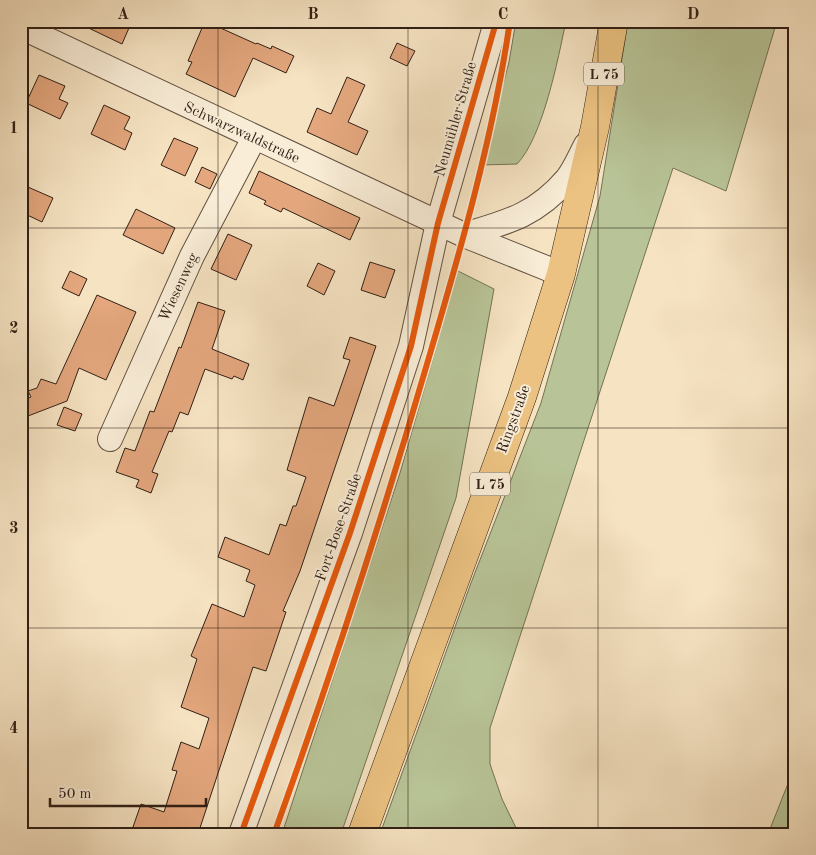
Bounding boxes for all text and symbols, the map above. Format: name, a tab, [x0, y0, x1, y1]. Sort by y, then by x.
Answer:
text: A	[117, 7, 129, 23]
text: B	[307, 7, 319, 23]
text: C	[498, 7, 508, 23]
text: D	[687, 7, 699, 23]
street label: Neumühler Straße	[433, 60, 480, 179]
road number: L 75	[584, 62, 624, 86]
street label: Schwarzwaldstraße	[181, 100, 302, 167]
text: 1	[9, 121, 19, 137]
street label: Wiesenweg	[157, 251, 202, 324]
text: 2	[9, 321, 19, 337]
street label: Ringstraße	[495, 383, 534, 455]
street label: Fort-Bose-Straße	[314, 471, 365, 583]
road number: L 75	[470, 472, 510, 496]
text: 3	[9, 521, 19, 537]
text: 4	[9, 721, 19, 737]
scale bar	[50, 775, 206, 807]
text: 50 m	[58, 787, 92, 802]

